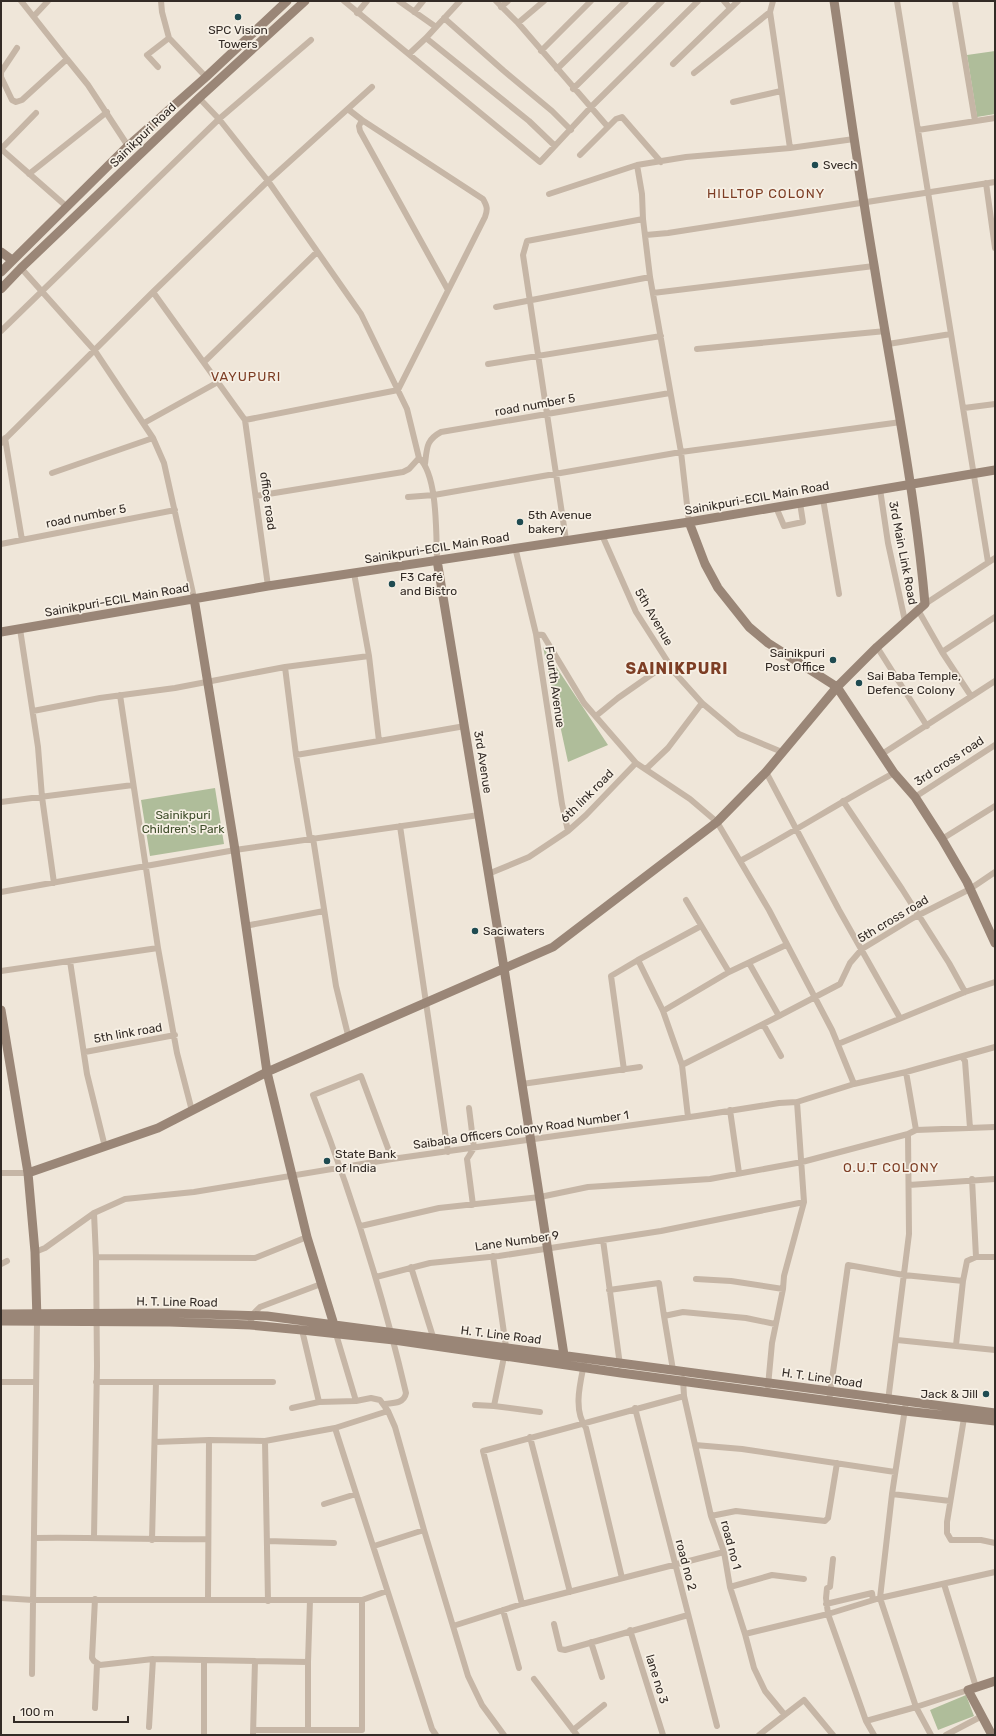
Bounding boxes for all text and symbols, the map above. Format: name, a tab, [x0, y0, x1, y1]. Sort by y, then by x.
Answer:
marker: SPC Vision Towers	[233, 12, 243, 22]
place label: SPC Vision Towers	[208, 23, 268, 51]
street label: Sainikpuri Road	[107, 100, 179, 170]
place label: Svech	[823, 158, 858, 172]
marker: Svech	[810, 160, 820, 170]
district label: HILLTOP COLONY	[707, 186, 825, 201]
district label: VAYUPURI	[211, 369, 281, 384]
street label: road number 5	[494, 391, 576, 419]
street label: office road	[257, 471, 279, 531]
street label: Sainikpuri-ECIL Main Road	[684, 478, 830, 518]
street label: 3rd Main Link Road	[886, 500, 920, 606]
street label: road number 5	[45, 501, 127, 531]
place label: 5th Avenue bakery	[528, 508, 592, 536]
marker: 5th Avenue bakery	[515, 517, 525, 527]
street label: Sainikpuri-ECIL Main Road	[364, 530, 510, 566]
place label: F3 Café and Bistro	[400, 570, 457, 598]
marker: F3 Café and Bistro	[387, 579, 397, 589]
street label: Sainikpuri-ECIL Main Road	[44, 580, 190, 620]
street label: 5th Avenue	[632, 586, 676, 648]
street label: Fourth Avenue	[542, 645, 568, 729]
place label: Sainikpuri Post Office	[765, 646, 825, 674]
marker: Sainikpuri Post Office	[828, 655, 838, 665]
district label: SAINIKPURI	[625, 659, 729, 678]
place label: Sai Baba Temple, Defence Colony	[867, 669, 961, 697]
marker: Sai Baba Temple, Defence Colony	[854, 678, 864, 688]
street label: 3rd Avenue	[471, 730, 495, 795]
street label: 3rd cross road	[912, 733, 986, 789]
street label: 6th link road	[558, 767, 616, 825]
park label: Sainikpuri Children's Park	[142, 808, 225, 836]
street label: 5th cross road	[855, 892, 931, 946]
place label: Saciwaters	[483, 924, 545, 938]
marker: Saciwaters	[470, 926, 480, 936]
street label: 5th link road	[93, 1020, 163, 1046]
street label: Saibaba Officers Colony Road Number 1	[412, 1108, 630, 1152]
place label: State Bank of India	[335, 1147, 397, 1175]
marker: State Bank of India	[322, 1156, 332, 1166]
district label: O.U.T COLONY	[843, 1160, 939, 1175]
street label: Lane Number 9	[474, 1228, 560, 1254]
street label: H. T. Line Road	[136, 1294, 218, 1310]
street label: H. T. Line Road	[460, 1323, 542, 1347]
street label: H. T. Line Road	[781, 1365, 863, 1391]
place label: Jack & Jill	[921, 1387, 978, 1401]
marker: Jack & Jill	[981, 1389, 991, 1399]
street label: road no 1	[718, 1519, 744, 1571]
street label: road no 2	[672, 1538, 700, 1592]
street label: lane no 3	[643, 1653, 671, 1705]
scale bar	[14, 1698, 128, 1724]
text: 100 m	[20, 1705, 54, 1719]

